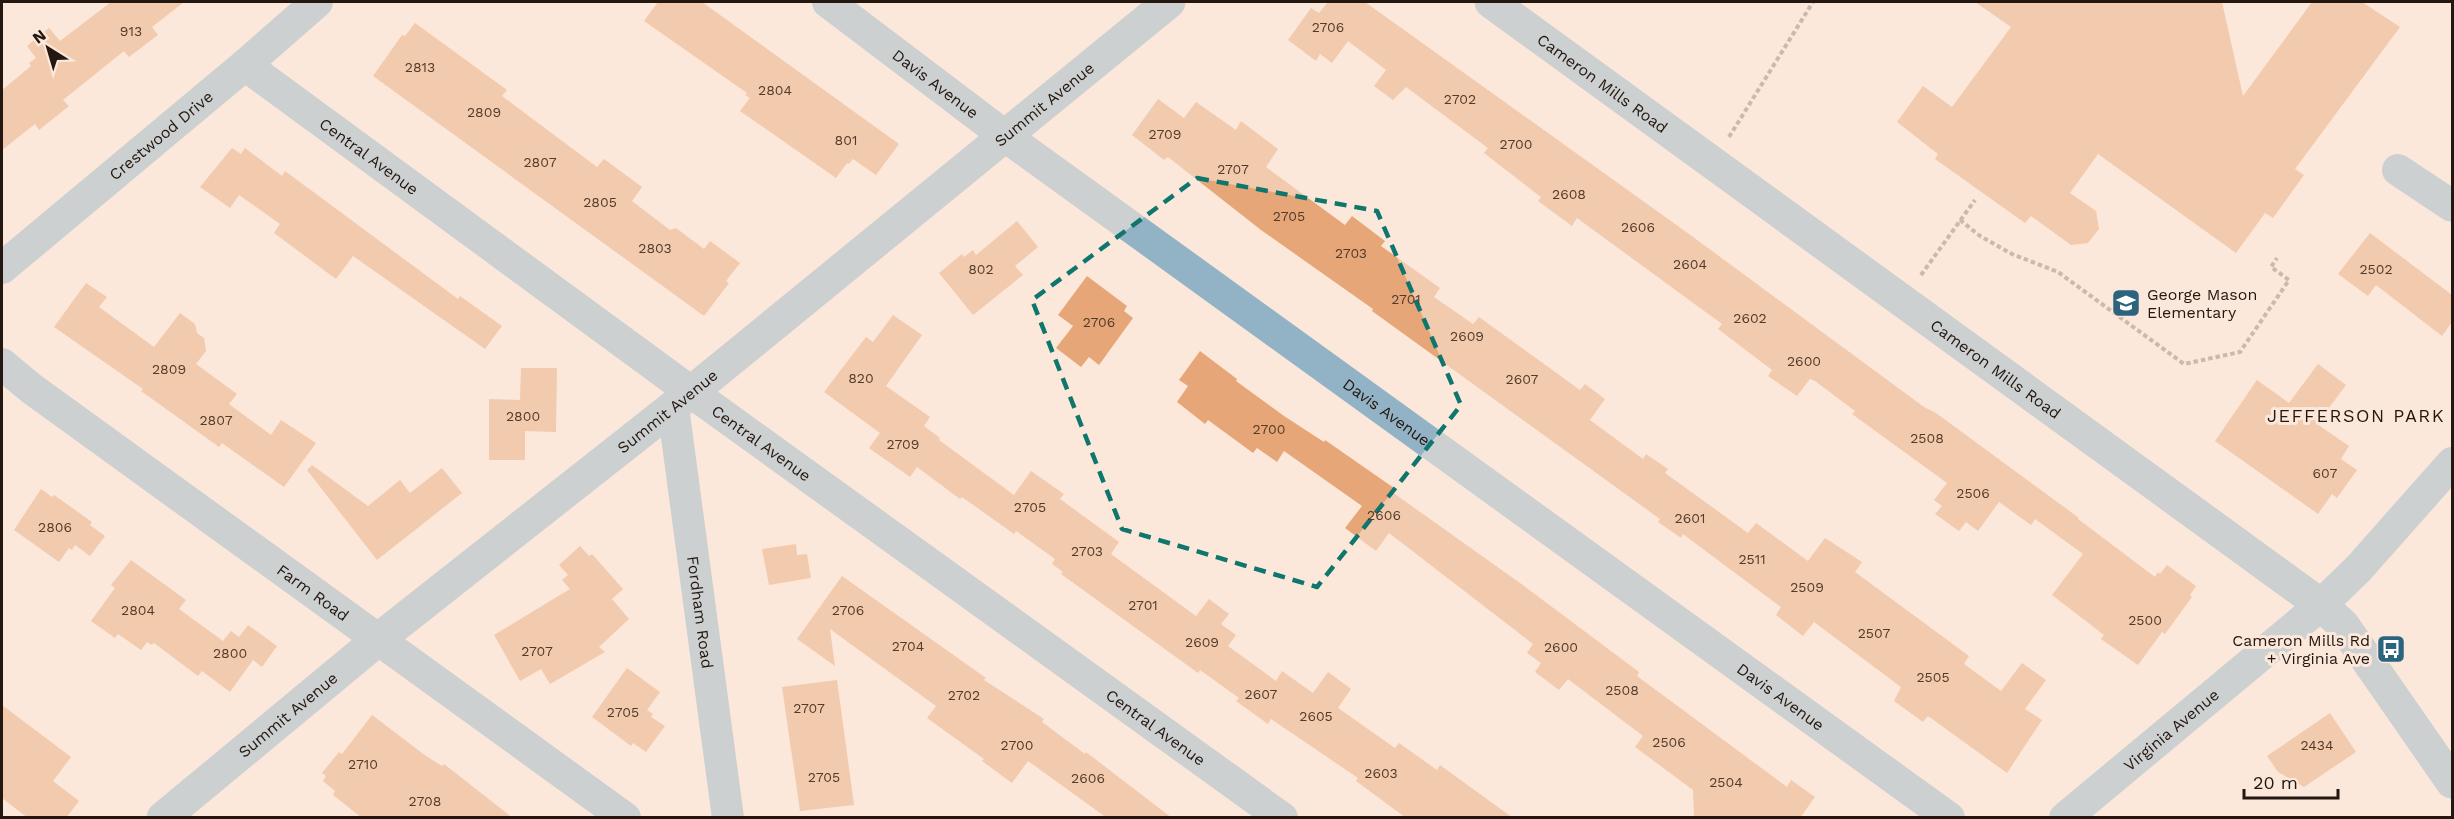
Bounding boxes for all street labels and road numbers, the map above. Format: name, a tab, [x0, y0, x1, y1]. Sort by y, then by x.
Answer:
street label: Cameron Mills Road	[1533, 30, 1671, 137]
street label: Davis Avenue	[889, 45, 982, 122]
street label: Summit Avenue	[991, 58, 1098, 151]
street label: Crestwood Drive	[105, 87, 217, 184]
street label: Central Avenue	[316, 114, 422, 199]
street label: Cameron Mills Road	[1927, 315, 2064, 423]
street label: Summit Avenue	[614, 366, 722, 457]
street label: Davis Avenue	[1339, 374, 1434, 450]
street label: Central Avenue	[708, 401, 815, 485]
street label: Fordham Road	[683, 555, 717, 670]
street label: Farm Road	[273, 560, 353, 625]
street label: Davis Avenue	[1733, 659, 1828, 735]
street label: Summit Avenue	[235, 668, 341, 762]
street label: Central Avenue	[1102, 685, 1209, 770]
street label: Virginia Avenue	[2120, 685, 2223, 775]

